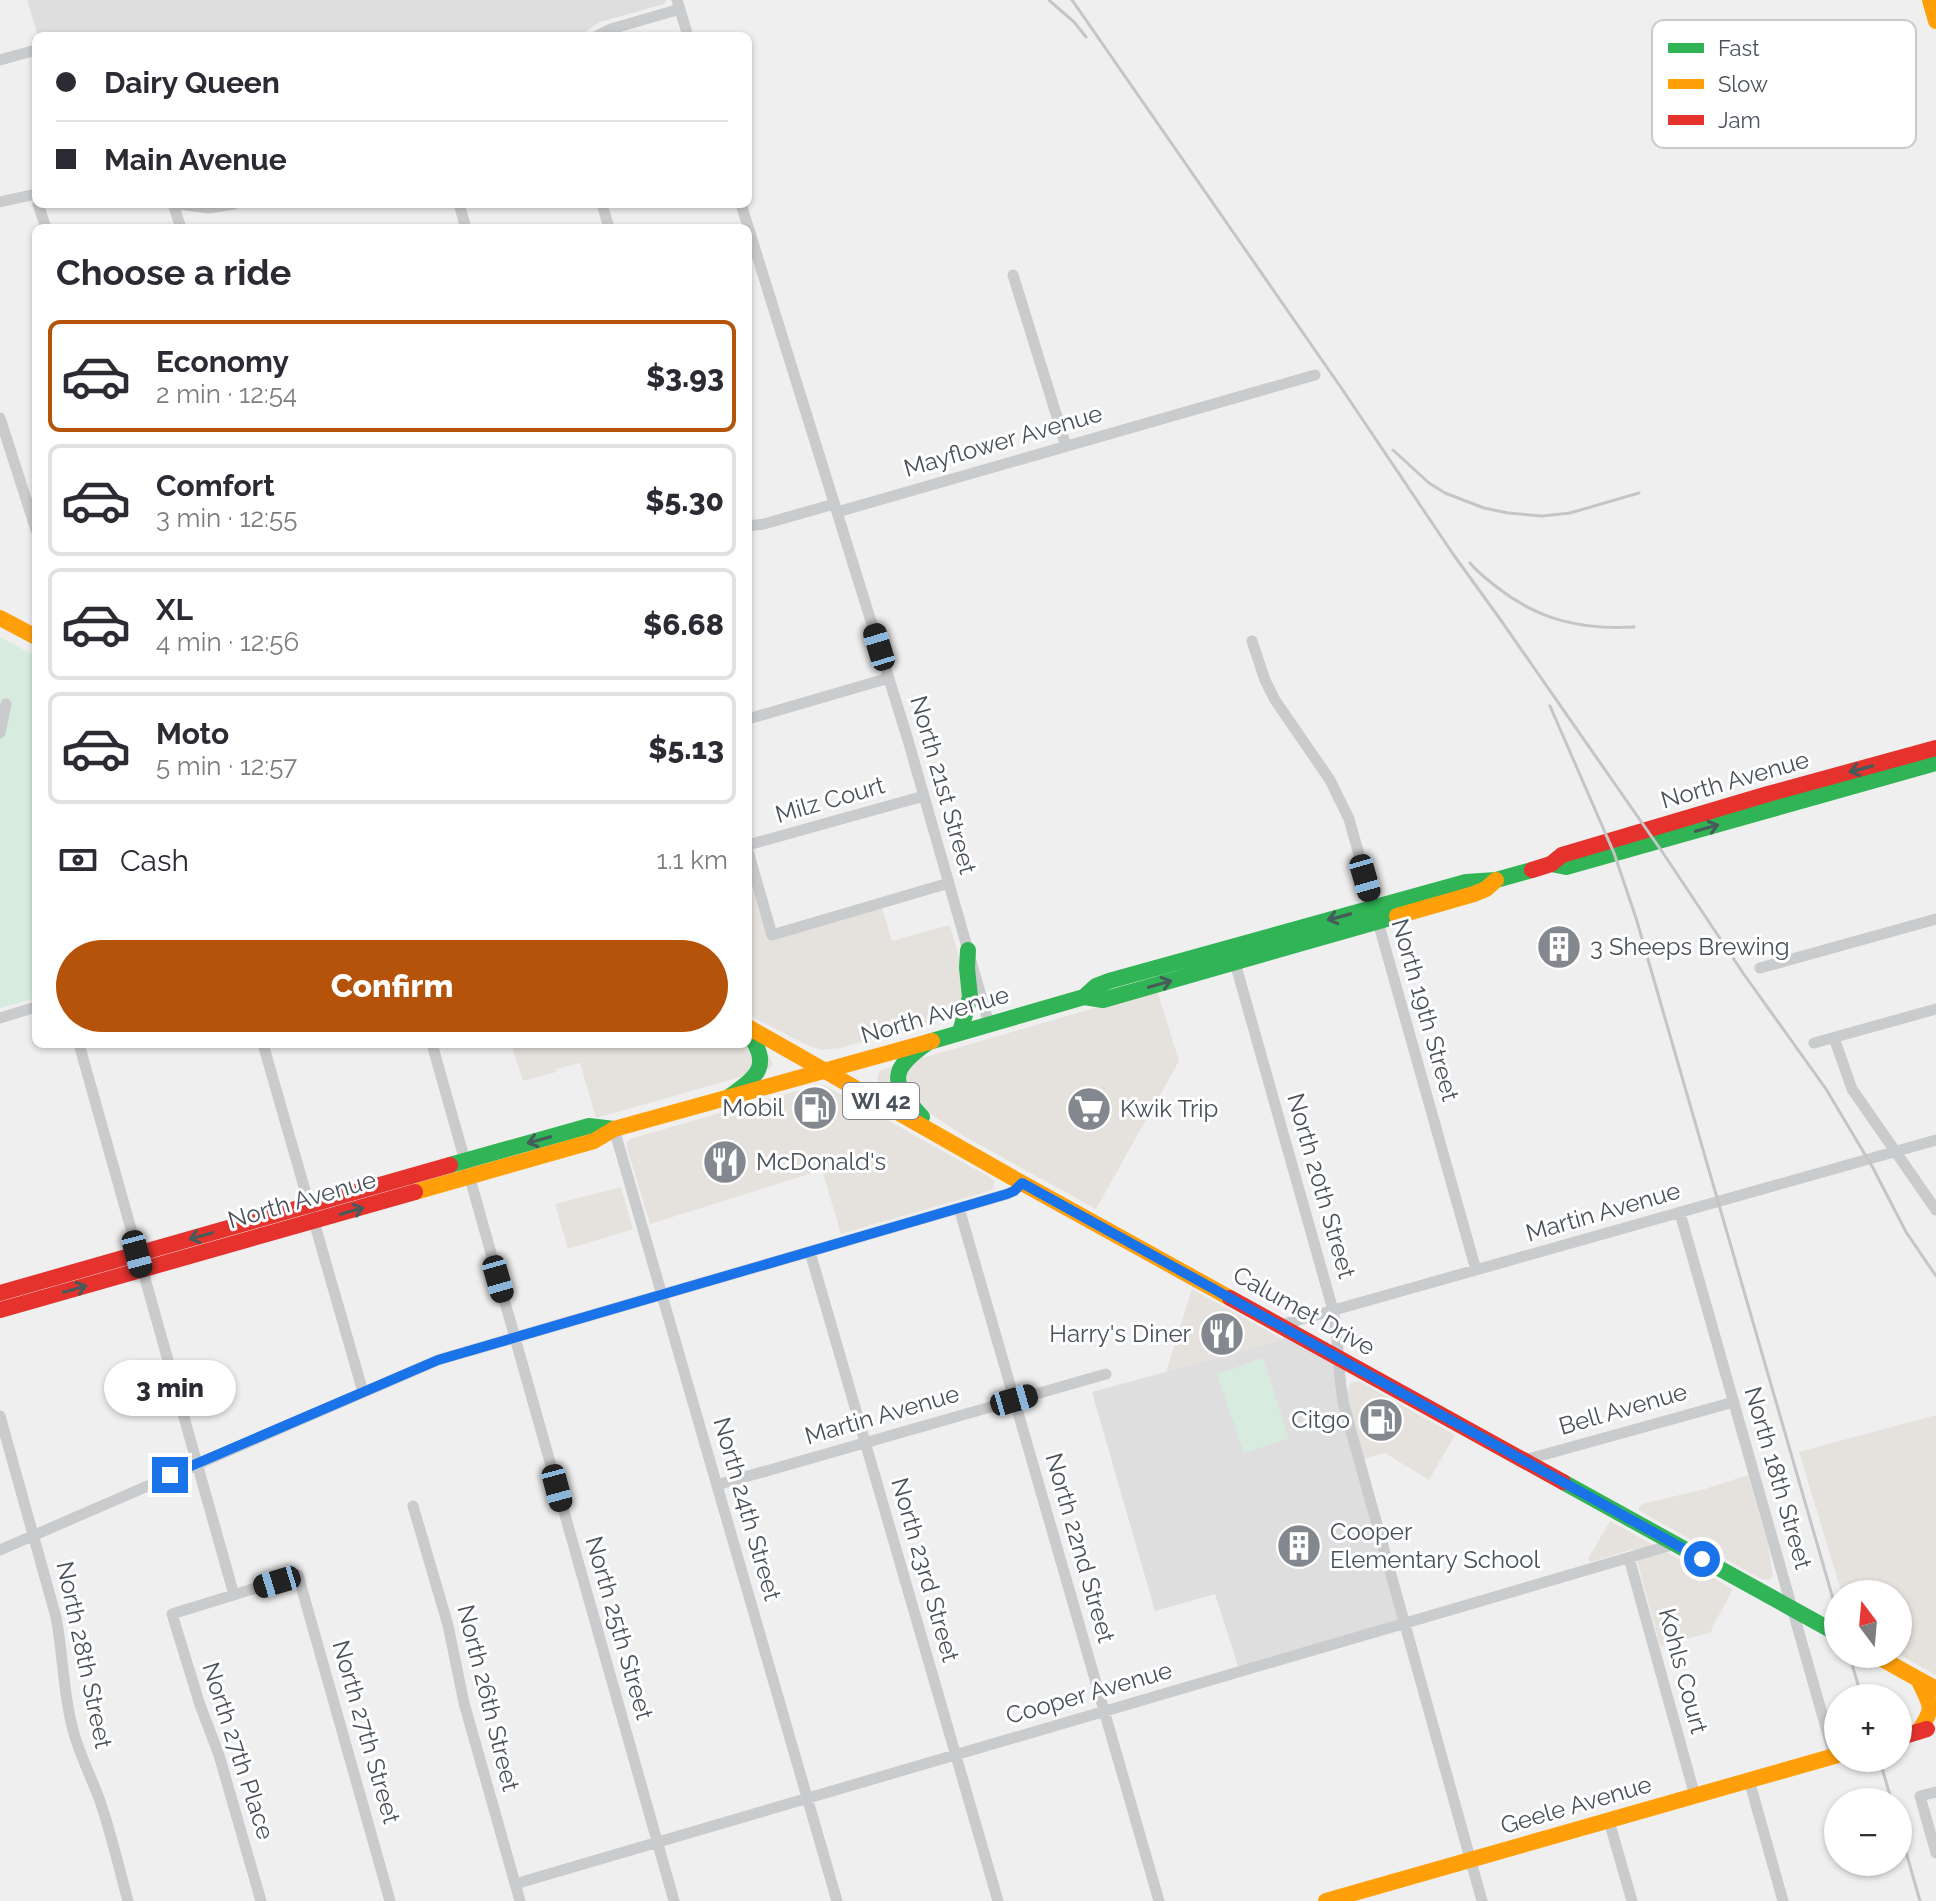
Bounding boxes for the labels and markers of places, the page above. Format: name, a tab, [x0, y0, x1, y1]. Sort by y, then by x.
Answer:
building icon: 3 Sheeps Brewing	[1535, 923, 1583, 971]
place label: 3 Sheeps Brewing	[1590, 932, 1790, 961]
fuel station icon: Mobil	[791, 1084, 839, 1132]
supermarket icon: Kwik Trip	[1065, 1085, 1113, 1133]
place label: Mobil	[722, 1093, 784, 1122]
place label: Kwik Trip	[1120, 1094, 1218, 1123]
restaurant icon: McDonald's	[701, 1138, 749, 1186]
place label: McDonald's	[756, 1147, 886, 1176]
restaurant icon: Harry's Diner	[1198, 1310, 1246, 1358]
place label: Harry's Diner	[1049, 1319, 1192, 1348]
fuel station icon: Citgo	[1357, 1396, 1405, 1444]
place label: Citgo	[1291, 1405, 1350, 1434]
place label: Cooper Elementary School	[1330, 1517, 1541, 1574]
building icon: Cooper Elementary School	[1275, 1522, 1323, 1570]

